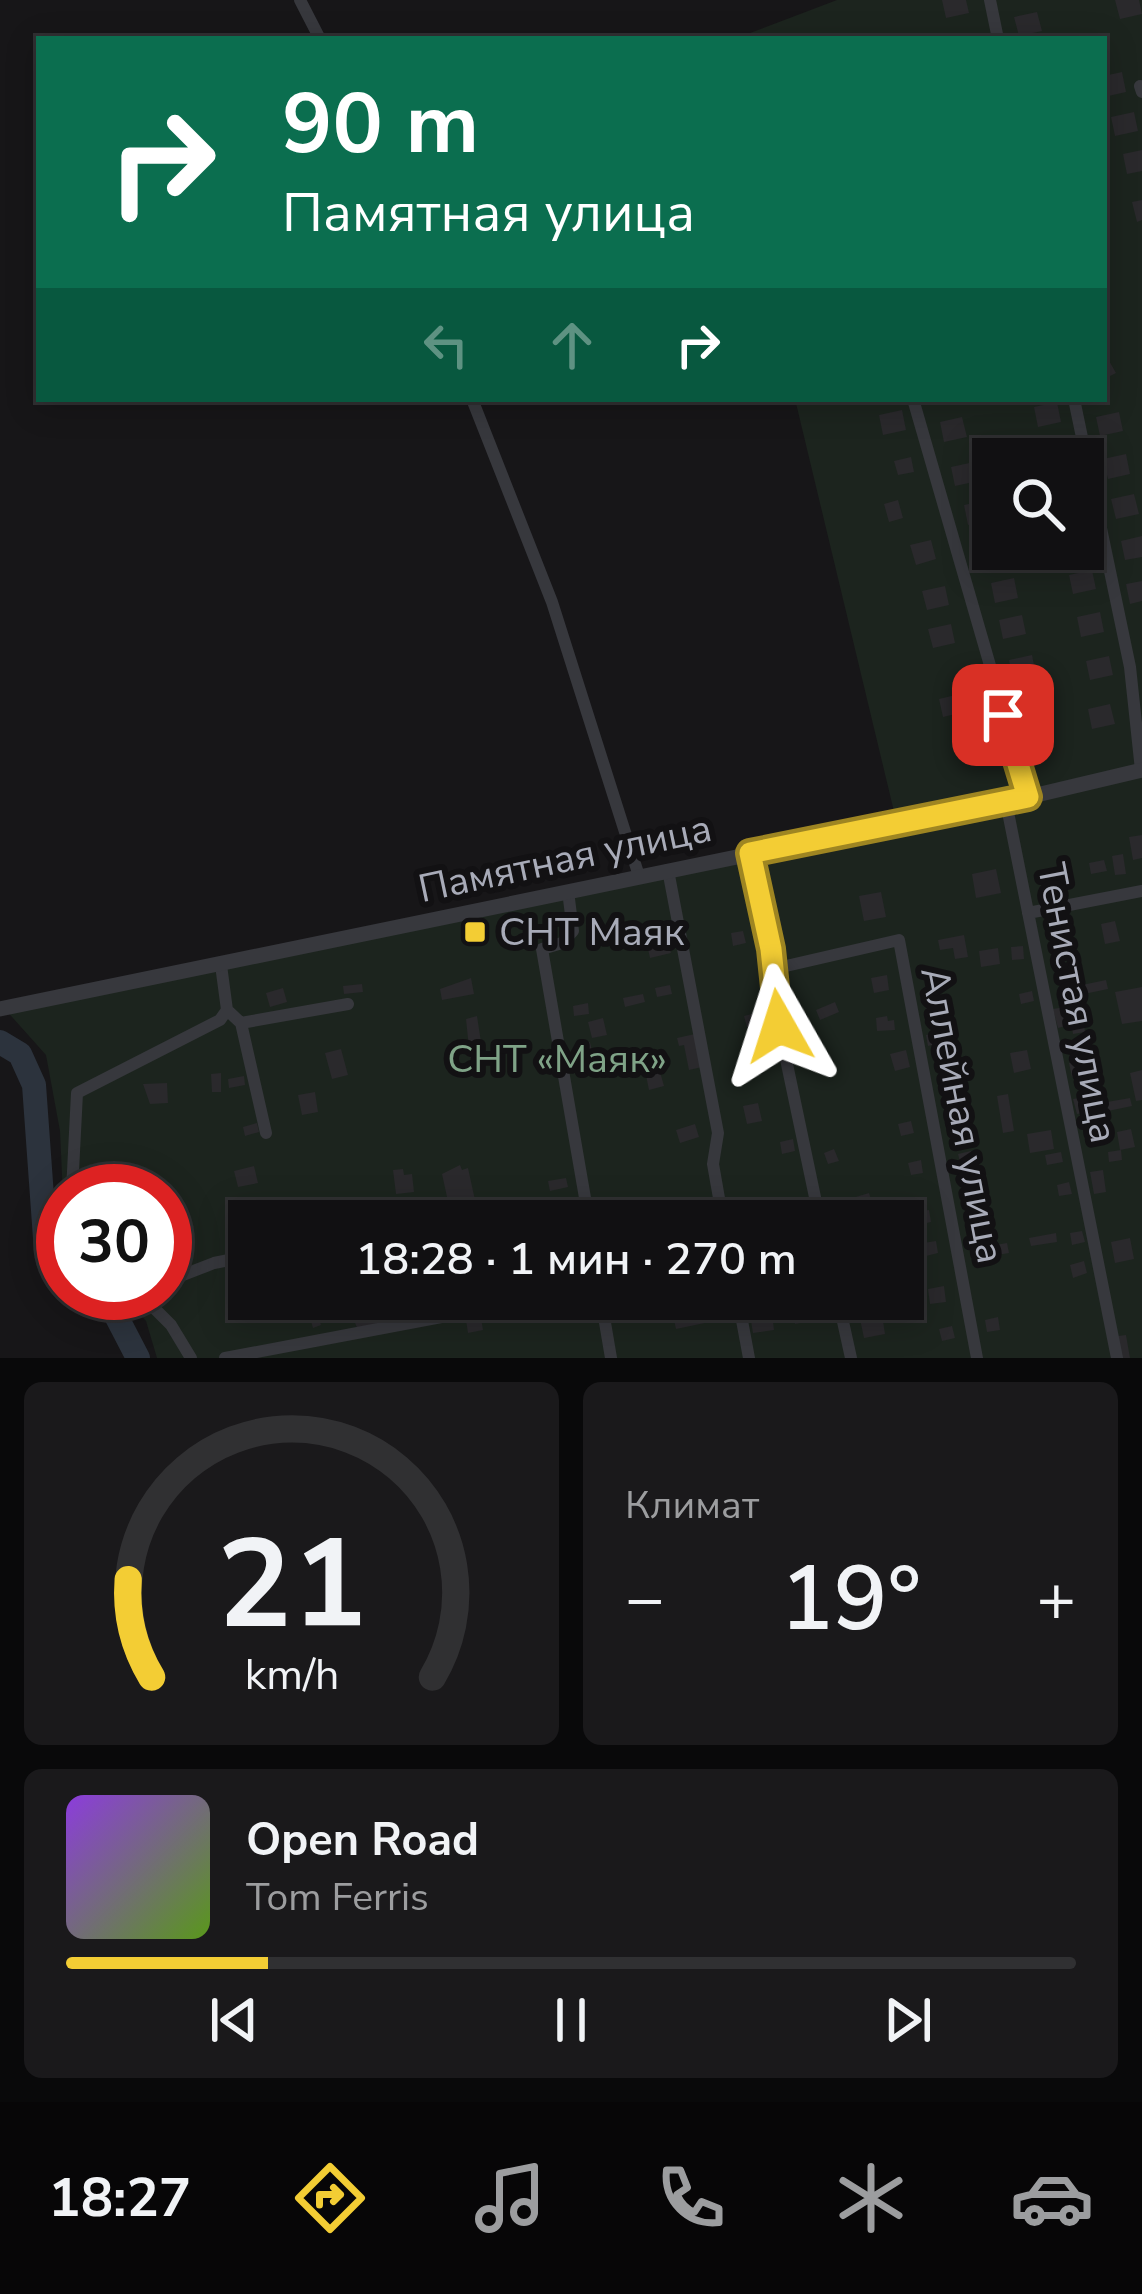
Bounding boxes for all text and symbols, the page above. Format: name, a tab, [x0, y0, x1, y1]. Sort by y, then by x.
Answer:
text: 90 m	[282, 67, 479, 182]
icon: right	[84, 84, 240, 240]
text: Памятная улица	[282, 176, 695, 250]
icon: left	[413, 312, 479, 378]
icon: ahead	[539, 312, 605, 378]
icon: right	[665, 312, 731, 378]
map controls	[972, 438, 1104, 570]
button: search	[972, 438, 1104, 570]
pin	[952, 664, 1054, 766]
icon: arrive	[970, 682, 1036, 748]
street label: Памятная улица	[414, 802, 716, 916]
street label: Тенистая улица	[1024, 859, 1130, 1147]
place label: СНТ Маяк	[499, 906, 685, 959]
marker: СНТ Маяк	[462, 919, 488, 945]
street label: Аллейная улица	[907, 962, 1017, 1268]
position arrow	[716, 963, 842, 1089]
park label: СНТ «Маяк»	[447, 1033, 667, 1086]
speed limit sign: 30	[36, 1164, 192, 1320]
text: 18:28 · 1 мин · 270 m	[355, 1229, 797, 1290]
text: Климат	[625, 1479, 759, 1532]
text: 21	[217, 1500, 366, 1670]
text: 19°	[780, 1538, 921, 1661]
text: −	[625, 1554, 665, 1644]
text: +	[1036, 1554, 1076, 1644]
text: km/h	[244, 1645, 339, 1703]
text: Open Road	[246, 1810, 479, 1871]
text: Tom Ferris	[246, 1871, 429, 1924]
icon: previous	[201, 1987, 267, 2053]
icon: pause	[538, 1987, 604, 2053]
icon: next	[875, 1987, 941, 2053]
icon: directions	[288, 2156, 372, 2240]
icon: music	[468, 2156, 552, 2240]
icon: phone	[649, 2156, 733, 2240]
icon: climate	[829, 2156, 913, 2240]
icon: car	[1010, 2156, 1094, 2240]
text: 18:27	[48, 2161, 191, 2235]

